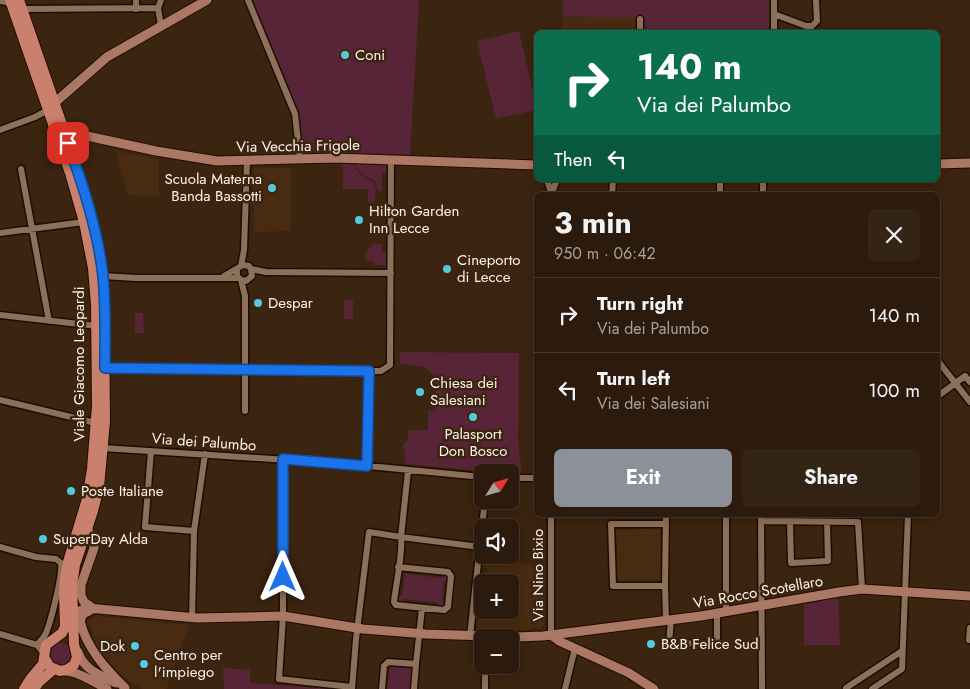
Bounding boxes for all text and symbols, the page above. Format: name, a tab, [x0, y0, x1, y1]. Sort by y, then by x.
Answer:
text: 140 m	[637, 42, 742, 92]
place label: Coni	[355, 44, 385, 66]
marker: Coni	[339, 49, 351, 61]
icon: right	[554, 50, 619, 115]
text: Via dei Palumbo	[637, 88, 791, 120]
pin	[47, 122, 89, 164]
icon: arrive	[54, 129, 82, 157]
street label: Via Vecchia Frigole	[236, 134, 360, 158]
icon: left	[603, 145, 631, 173]
text: Then	[554, 146, 593, 173]
place label: Scuola Materna Banda Bassotti	[164, 168, 262, 207]
marker: Scuola Materna Banda Bassotti	[266, 182, 278, 194]
place label: Hilton Garden Inn Lecce	[369, 200, 459, 239]
text: 3 min	[554, 201, 632, 244]
button: close	[868, 209, 920, 261]
marker: Hilton Garden Inn Lecce	[353, 214, 365, 226]
text: 950 m · 06:42	[554, 242, 656, 265]
place label: Cineporto di Lecce	[457, 249, 520, 288]
marker: Cineporto di Lecce	[441, 263, 453, 275]
street label: Viale Giacomo Leopardi	[68, 286, 90, 442]
text: Turn right	[597, 290, 683, 317]
place label: Despar	[268, 292, 314, 314]
marker: Despar	[252, 297, 264, 309]
icon: right	[554, 301, 582, 329]
text: 140 m	[868, 302, 920, 329]
text: Via dei Palumbo	[597, 317, 709, 340]
text: Turn left	[597, 365, 670, 392]
place label: Chiesa dei Salesiani	[430, 372, 498, 411]
icon: left	[554, 376, 582, 404]
text: 100 m	[868, 377, 920, 404]
marker: Chiesa dei Salesiani	[414, 386, 426, 398]
text: Via dei Salesiani	[597, 392, 710, 415]
marker: Palasport Don Bosco	[467, 411, 479, 423]
place label: Palasport Don Bosco	[439, 423, 507, 462]
street label: Via dei Palumbo	[151, 427, 257, 457]
button: Exit	[554, 449, 732, 507]
button: Share	[742, 449, 920, 507]
north arrow	[474, 464, 519, 509]
map controls	[474, 464, 519, 674]
place label: Poste Italiane	[81, 480, 164, 502]
marker: Poste Italiane	[65, 485, 77, 497]
button: sound	[474, 519, 519, 564]
place label: SuperDay Alda	[53, 528, 148, 550]
street label: Via Nino Bixio	[527, 529, 549, 621]
marker: SuperDay Alda	[37, 533, 49, 545]
position arrow	[256, 550, 308, 602]
street label: Via Rocco Scotellaro	[691, 570, 825, 614]
button: +	[474, 574, 519, 619]
button: −	[474, 629, 519, 674]
place label: B&B Felice Sud	[661, 633, 759, 655]
place label: Dok	[100, 635, 125, 657]
marker: B&B Felice Sud	[645, 638, 657, 650]
marker: Dok	[129, 640, 141, 652]
place label: Centro per l'impiego	[154, 644, 223, 683]
marker: Centro per l'impiego	[138, 658, 150, 670]

